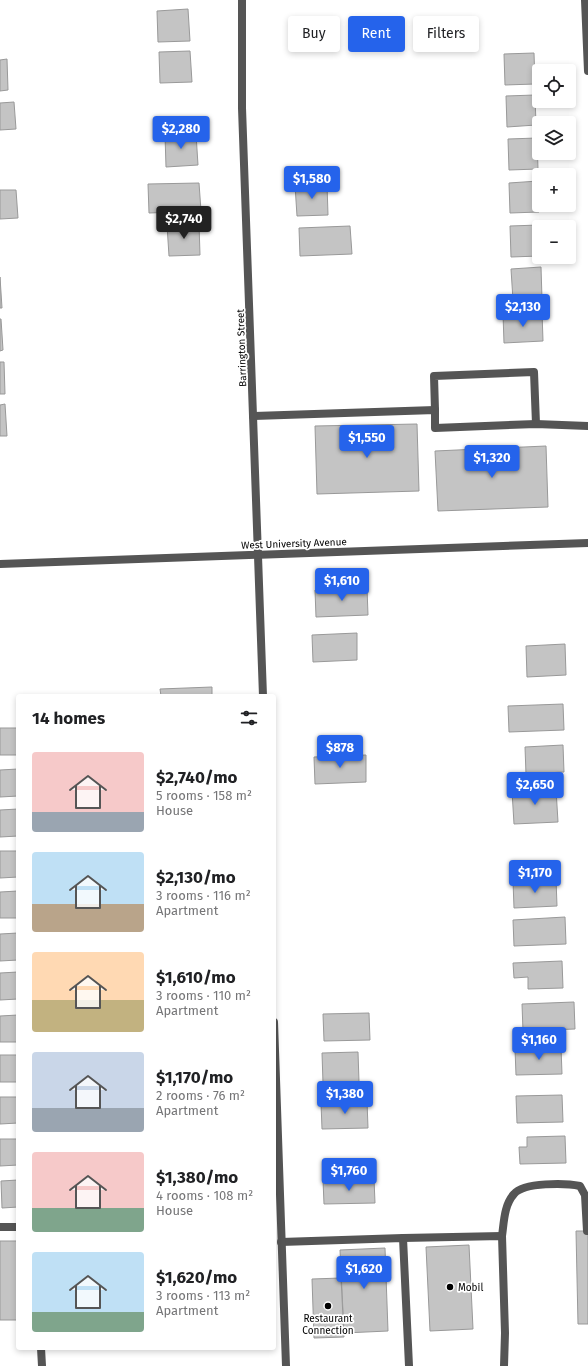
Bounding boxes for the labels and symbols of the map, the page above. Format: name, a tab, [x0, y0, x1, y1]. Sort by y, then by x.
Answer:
pin: $2,280	[148, 116, 214, 150]
pin: $1,580	[279, 166, 345, 200]
pin: $2,740	[151, 206, 217, 240]
pin: $2,130	[490, 294, 556, 328]
street label: Barrington Street	[235, 308, 249, 387]
pin: $1,550	[334, 425, 400, 459]
pin: $1,320	[459, 445, 525, 479]
street label: West University Avenue	[241, 536, 347, 552]
pin: $1,610	[309, 568, 375, 602]
pin: $878	[316, 735, 364, 769]
pin: $2,650	[502, 772, 568, 806]
pin: $1,170	[502, 860, 568, 894]
pin: $1,160	[506, 1027, 572, 1061]
pin: $1,380	[312, 1081, 378, 1115]
pin: $1,760	[316, 1158, 382, 1192]
pin: $1,620	[331, 1256, 397, 1290]
marker: Mobil	[445, 1282, 455, 1292]
place label: Mobil	[458, 1282, 483, 1294]
marker: Restaurant Connection	[323, 1301, 333, 1311]
place label: Restaurant Connection	[302, 1313, 354, 1337]

